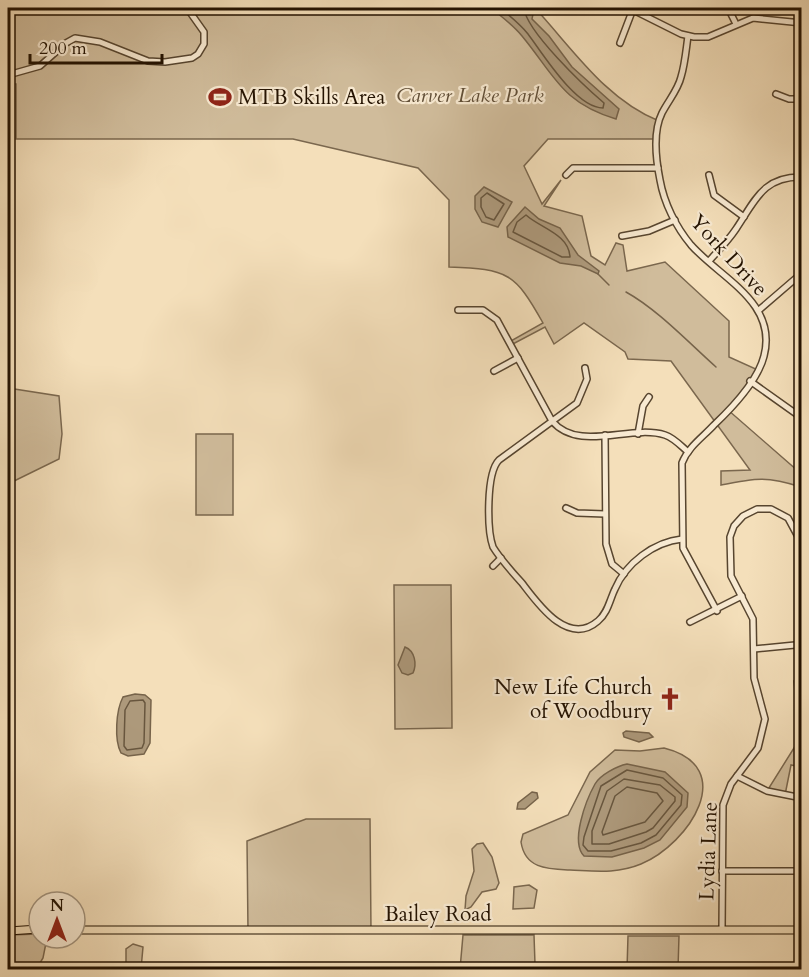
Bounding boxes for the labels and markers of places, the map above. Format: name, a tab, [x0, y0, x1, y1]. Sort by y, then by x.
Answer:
place label: MTB Skills Area	[238, 83, 385, 112]
sports icon: MTB Skills Area	[207, 84, 233, 110]
place label: New Life Church of Woodbury	[494, 673, 652, 726]
church icon: New Life Church of Woodbury	[657, 686, 683, 712]

